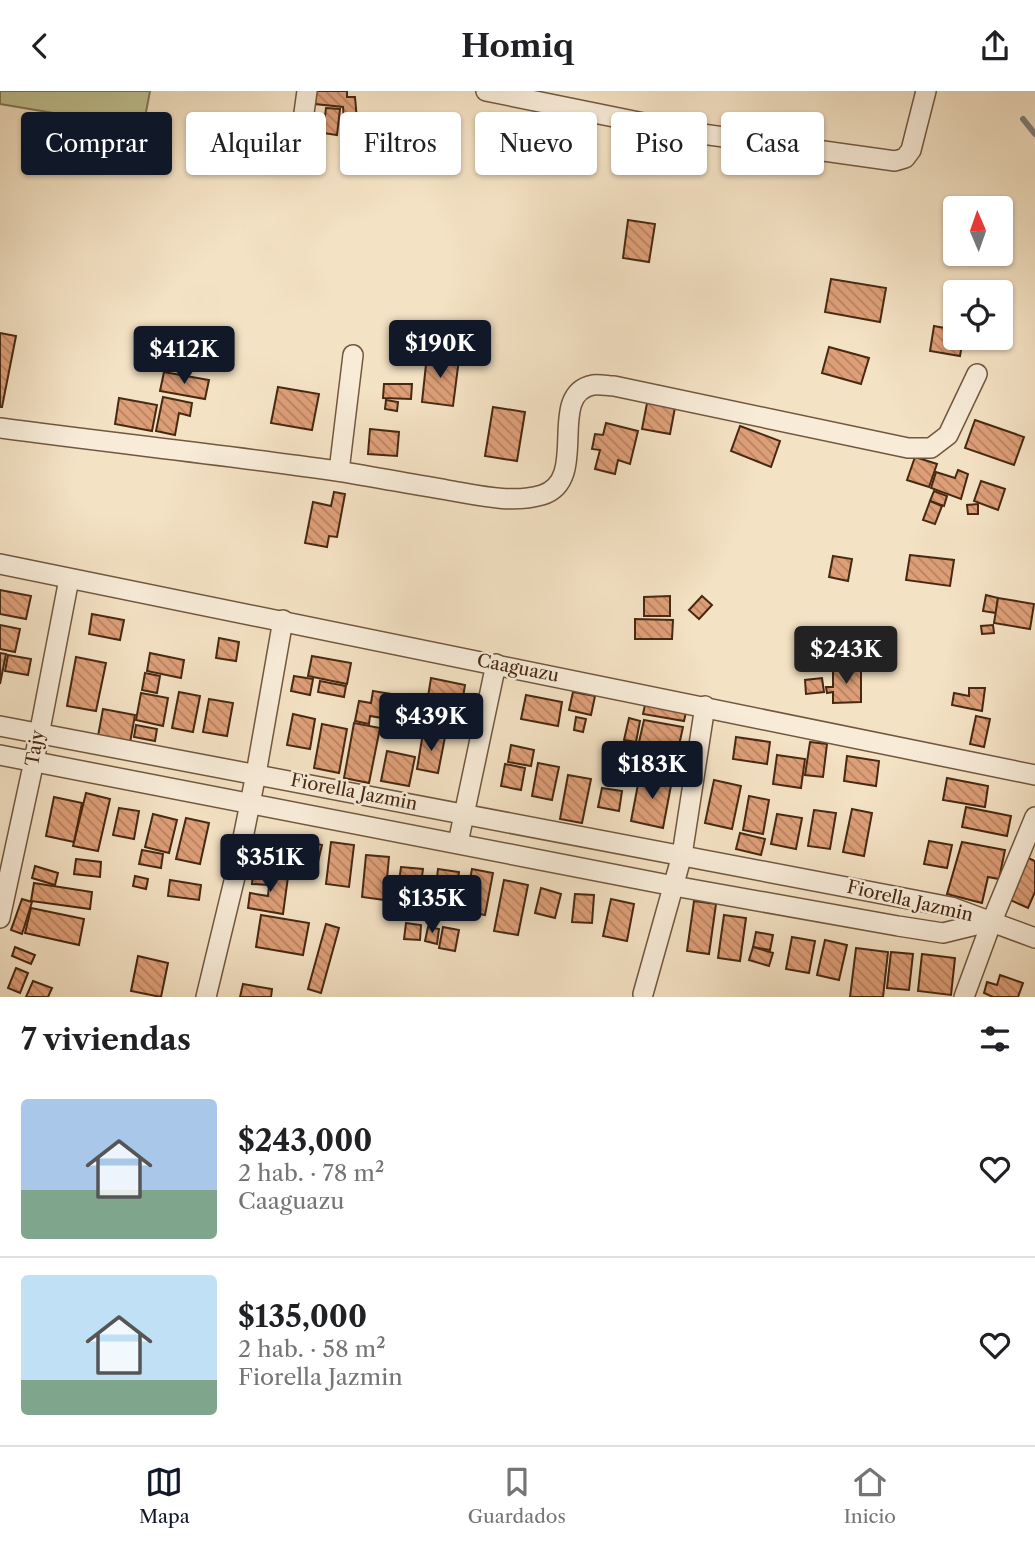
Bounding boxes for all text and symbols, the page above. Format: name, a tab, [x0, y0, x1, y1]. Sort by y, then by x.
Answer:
text: Homiq	[461, 26, 574, 65]
icon: back	[21, 27, 59, 65]
icon: share	[976, 27, 1014, 65]
chip: Comprar	[21, 112, 172, 175]
chip: Alquilar	[186, 112, 326, 175]
chip: Filtros	[340, 112, 461, 175]
chip: Nuevo	[475, 112, 597, 175]
chip: Piso	[611, 112, 707, 175]
chip: Casa	[721, 112, 824, 175]
north arrow	[943, 196, 1013, 266]
map controls	[943, 196, 1013, 350]
button: locate	[943, 280, 1013, 350]
pin: $190K	[391, 321, 489, 380]
pin: $412K	[135, 327, 233, 386]
text: $190K	[405, 329, 475, 357]
text: $412K	[150, 335, 218, 363]
pin: $243K	[797, 627, 895, 686]
text: $243K	[810, 635, 882, 663]
street label: Caaguazu	[475, 649, 561, 687]
pin: $439K	[382, 693, 480, 753]
text: $439K	[395, 702, 467, 730]
street label: Tajy	[21, 727, 49, 768]
pin: $183K	[603, 741, 701, 801]
text: $183K	[618, 750, 686, 778]
street label: Fiorella Jazmin	[289, 769, 419, 815]
pin: $351K	[221, 835, 319, 894]
text: $351K	[236, 843, 304, 871]
pin: $135K	[383, 875, 481, 935]
street label: Fiorella Jazmin	[845, 876, 975, 926]
text: $135K	[398, 884, 466, 912]
icon: filters	[976, 1020, 1014, 1058]
text: 7 viviendas	[21, 1021, 191, 1058]
text: $243,000	[238, 1122, 372, 1159]
icon: home	[77, 1127, 161, 1211]
icon: heart	[976, 1150, 1014, 1188]
text: 2 hab. · 78 m²	[238, 1159, 384, 1187]
text: Caaguazu	[238, 1187, 344, 1215]
text: $135,000	[238, 1298, 367, 1335]
icon: home	[77, 1303, 161, 1387]
icon: heart	[976, 1326, 1014, 1364]
text: 2 hab. · 58 m²	[238, 1335, 386, 1363]
text: Fiorella Jazmin	[238, 1363, 403, 1391]
tab: Mapa	[139, 1463, 190, 1528]
tab: Guardados	[468, 1463, 566, 1528]
tab: Inicio	[844, 1463, 896, 1528]

